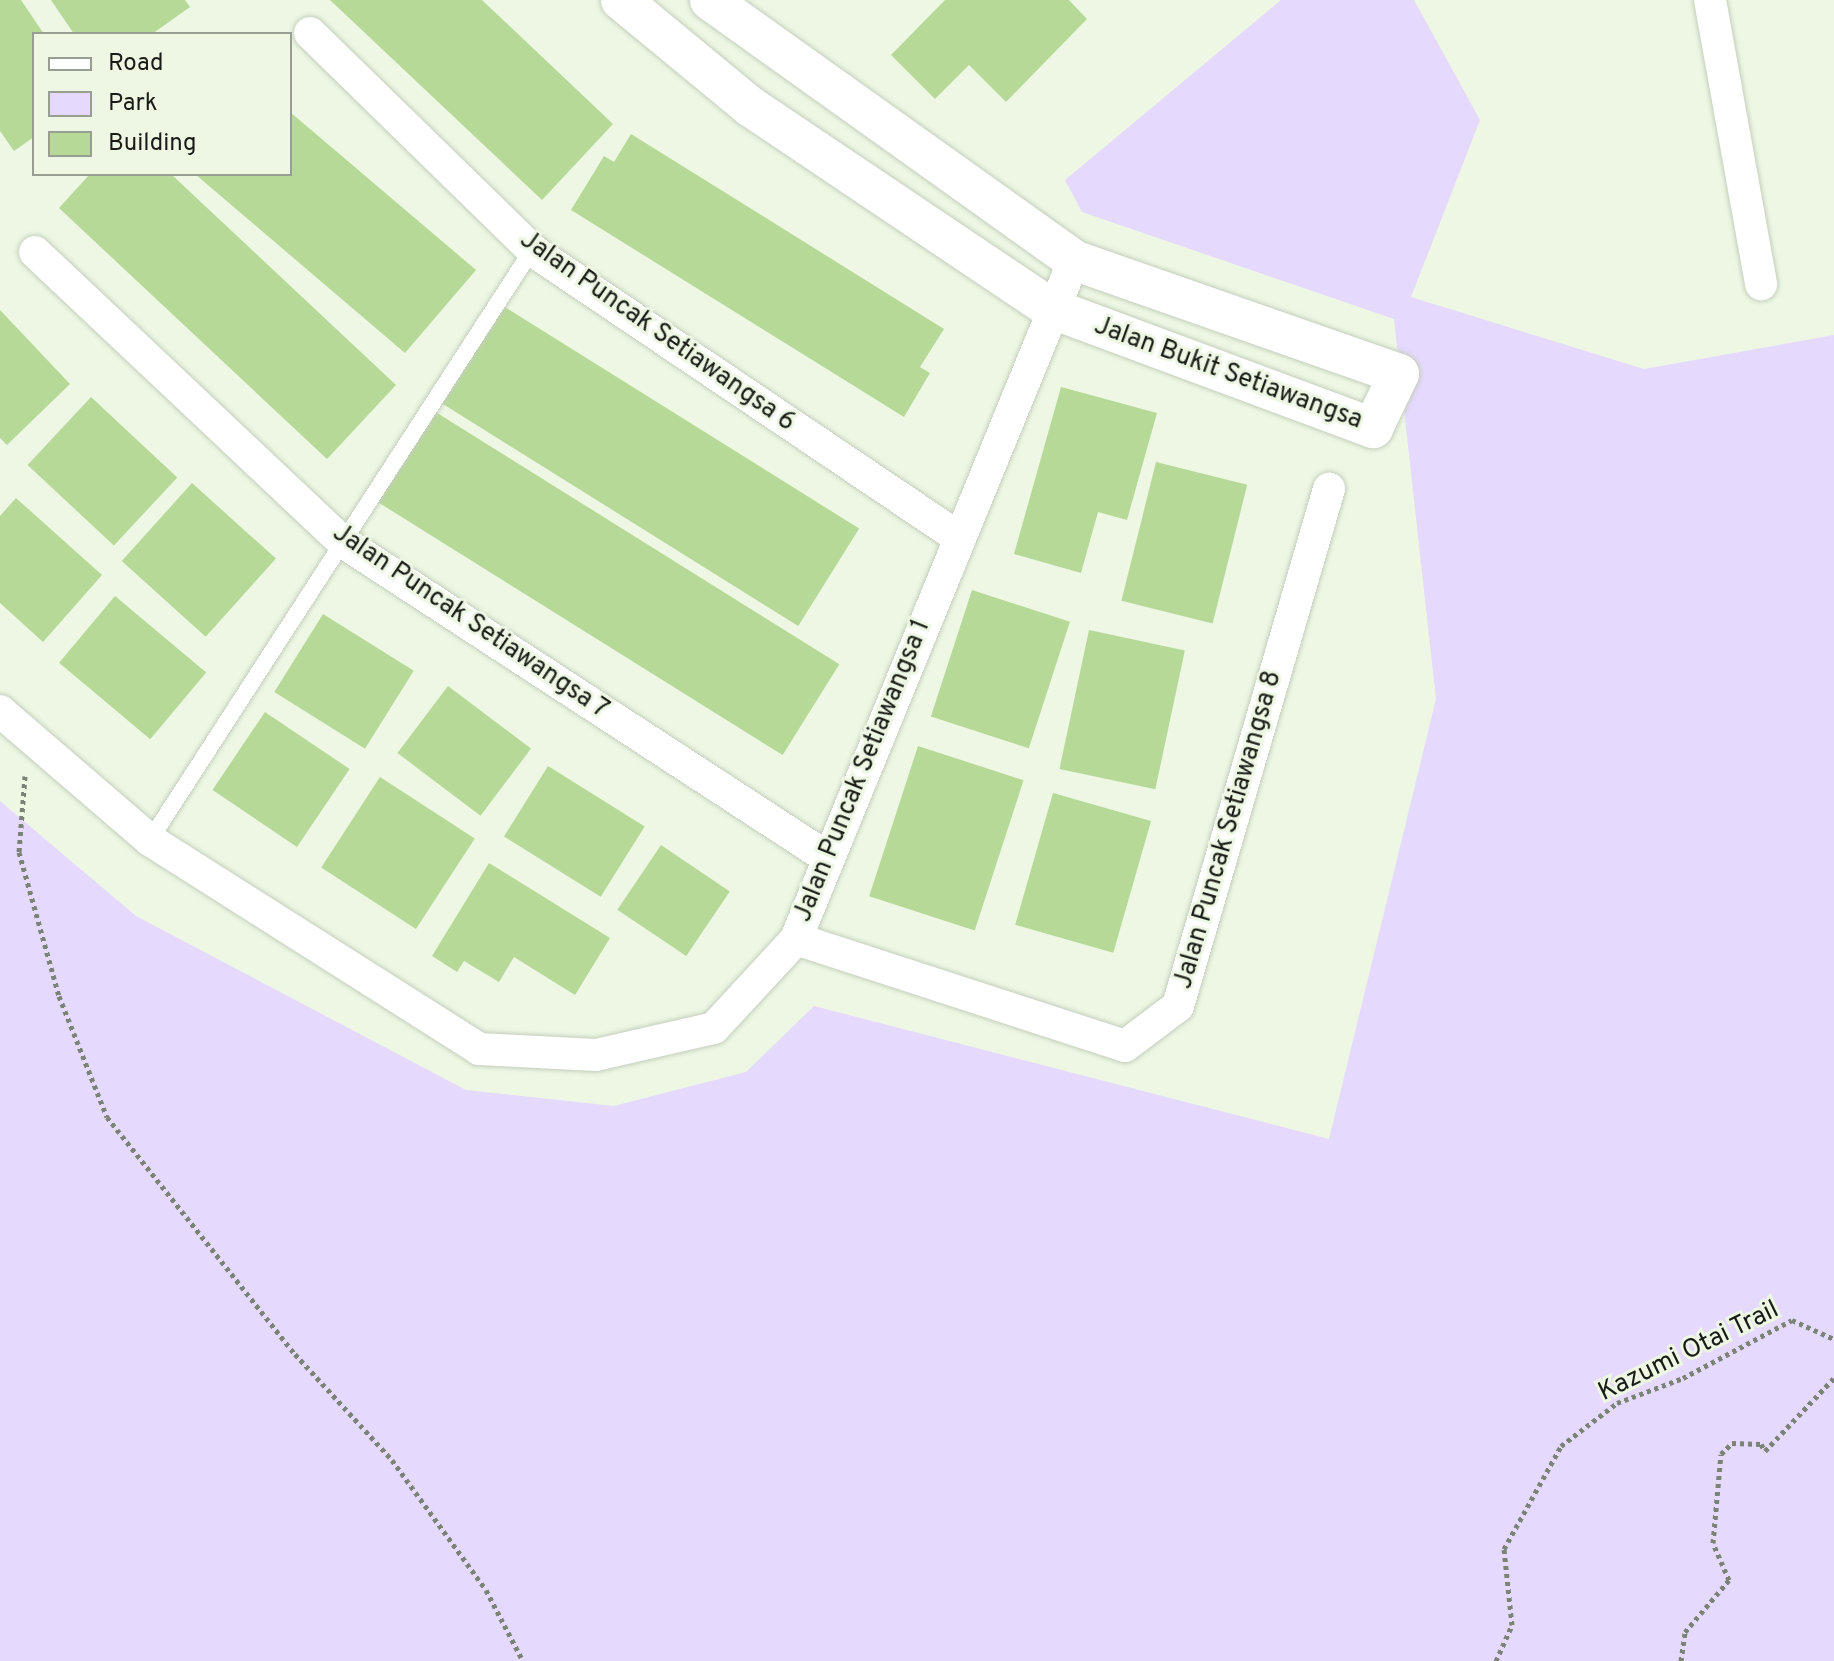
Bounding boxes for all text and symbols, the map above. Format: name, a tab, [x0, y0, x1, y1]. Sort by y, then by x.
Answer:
legend	[32, 32, 292, 176]
text: Road	[108, 49, 164, 79]
text: Park	[108, 89, 158, 119]
text: Building	[108, 129, 197, 159]
street label: Jalan Puncak Setiawangsa 6	[513, 225, 801, 439]
street label: Jalan Bukit Setiawangsa	[1090, 311, 1366, 437]
street label: Jalan Puncak Setiawangsa 7	[326, 518, 614, 726]
street label: Jalan Puncak Setiawangsa 1	[788, 615, 938, 927]
street label: Jalan Puncak Setiawangsa 8	[1169, 667, 1289, 993]
street label: Kazumi Otai Trail	[1593, 1295, 1785, 1409]

